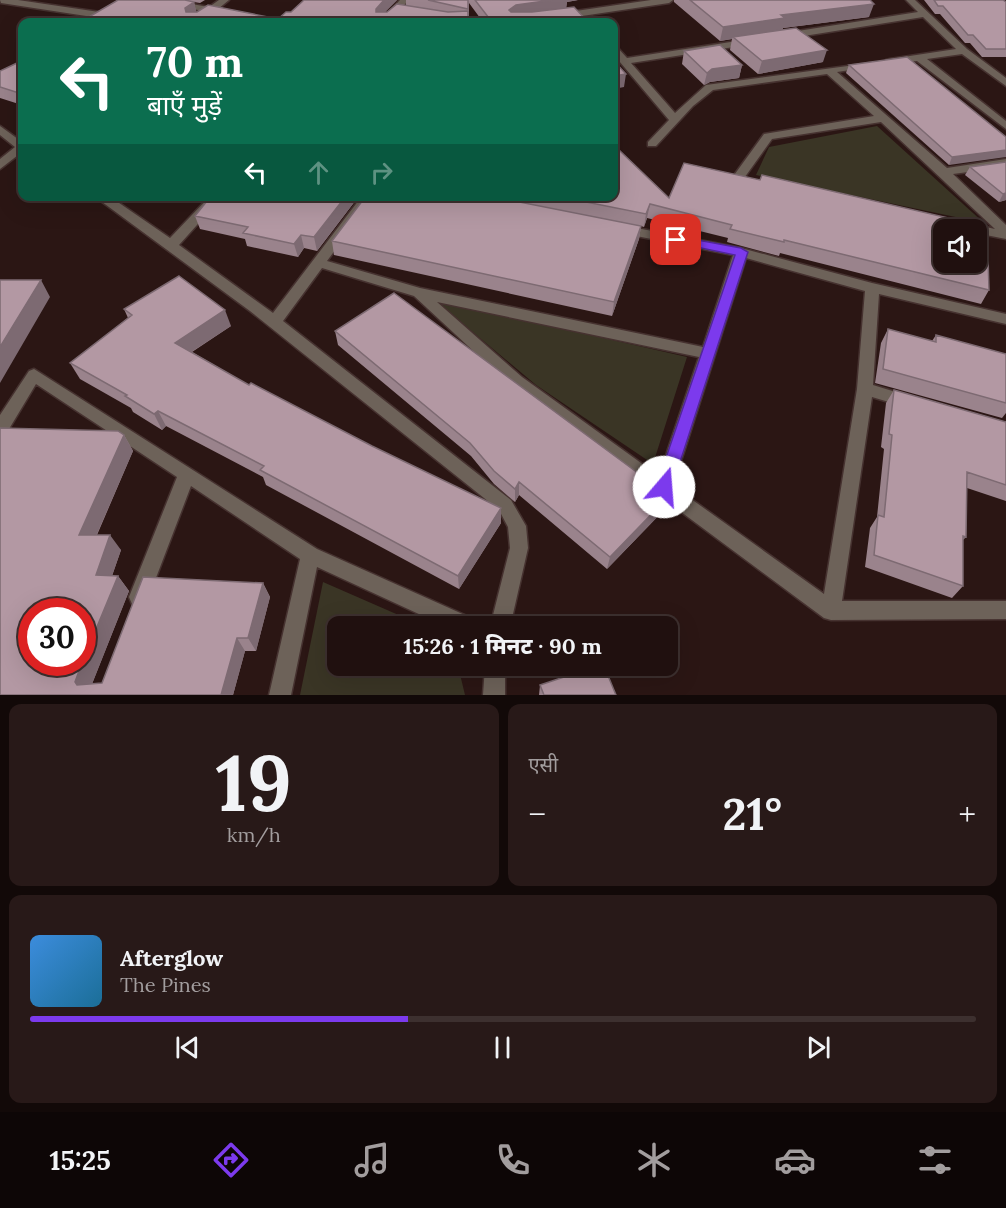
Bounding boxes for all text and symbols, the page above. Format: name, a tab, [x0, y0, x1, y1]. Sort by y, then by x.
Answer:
text: 70 m	[147, 35, 243, 89]
icon: left	[48, 42, 126, 120]
text: बाएँ मुड़ें	[147, 88, 222, 122]
icon: left	[239, 156, 272, 189]
icon: ahead	[302, 156, 335, 189]
icon: right	[365, 156, 398, 189]
pin	[650, 214, 701, 265]
map controls	[933, 219, 987, 273]
button: sound	[933, 219, 987, 273]
icon: arrive	[659, 223, 692, 256]
position arrow	[632, 455, 696, 519]
speed limit sign: 30	[18, 598, 96, 676]
text: 15:26 · 1 मिनट · 90 m	[403, 632, 602, 660]
text: 19	[215, 733, 292, 832]
text: एसी	[529, 752, 558, 777]
text: 21°	[723, 785, 782, 842]
text: −	[529, 793, 546, 835]
text: +	[958, 793, 976, 835]
text: km/h	[227, 822, 281, 847]
text: Afterglow	[120, 944, 223, 972]
text: The Pines	[120, 972, 211, 997]
icon: previous	[171, 1031, 204, 1064]
icon: pause	[486, 1031, 519, 1064]
icon: next	[802, 1031, 835, 1064]
icon: directions	[210, 1139, 252, 1181]
icon: music	[351, 1139, 393, 1181]
icon: phone	[492, 1139, 534, 1181]
icon: climate	[633, 1139, 675, 1181]
icon: car	[774, 1139, 816, 1181]
icon: filters	[914, 1139, 956, 1181]
text: 15:25	[49, 1143, 111, 1177]

